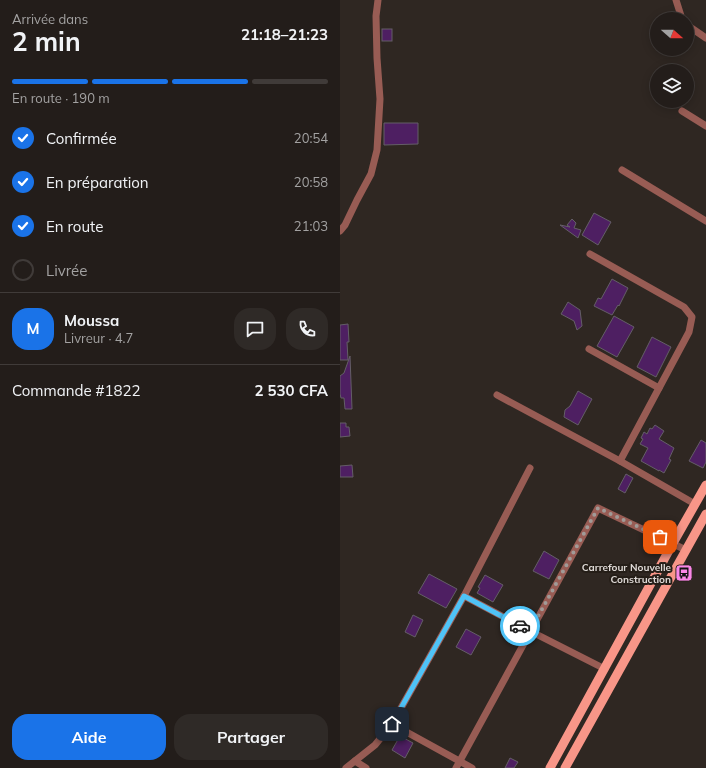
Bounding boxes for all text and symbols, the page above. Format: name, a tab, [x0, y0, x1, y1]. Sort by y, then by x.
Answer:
text: Arrivée dans	[12, 11, 88, 27]
north arrow	[650, 12, 694, 56]
map controls	[650, 12, 694, 108]
text: 2 min	[12, 25, 81, 58]
text: 21:18–21:23	[241, 25, 328, 44]
button: layers	[650, 64, 694, 108]
text: En route · 190 m	[12, 90, 110, 106]
icon: check	[12, 127, 34, 149]
text: Confirmée	[46, 129, 117, 148]
text: 20:54	[294, 130, 328, 146]
icon: check	[12, 171, 34, 193]
text: En préparation	[46, 173, 149, 192]
text: 20:58	[294, 174, 328, 190]
icon: check	[12, 215, 34, 237]
text: En route	[46, 217, 103, 236]
text: 21:03	[294, 218, 328, 234]
text: Livrée	[46, 261, 87, 280]
button: chat	[234, 308, 276, 350]
button: phone	[286, 308, 328, 350]
text: Moussa	[64, 311, 119, 330]
text: M	[26, 319, 40, 338]
text: Livreur · 4.7	[64, 330, 133, 346]
text: Commande #1822	[12, 381, 141, 400]
text: 2 530 CFA	[254, 381, 328, 400]
pin	[643, 520, 677, 554]
icon: bag	[649, 526, 671, 548]
place label: Carrefour Nouvelle Construction	[582, 561, 672, 586]
bus stop icon: Carrefour Nouvelle Construction	[674, 563, 694, 583]
courier	[500, 606, 540, 646]
icon: car	[509, 615, 531, 637]
pin	[375, 707, 409, 741]
icon: home	[381, 713, 403, 735]
button: Aide	[12, 714, 166, 760]
button: Partager	[174, 714, 328, 760]

